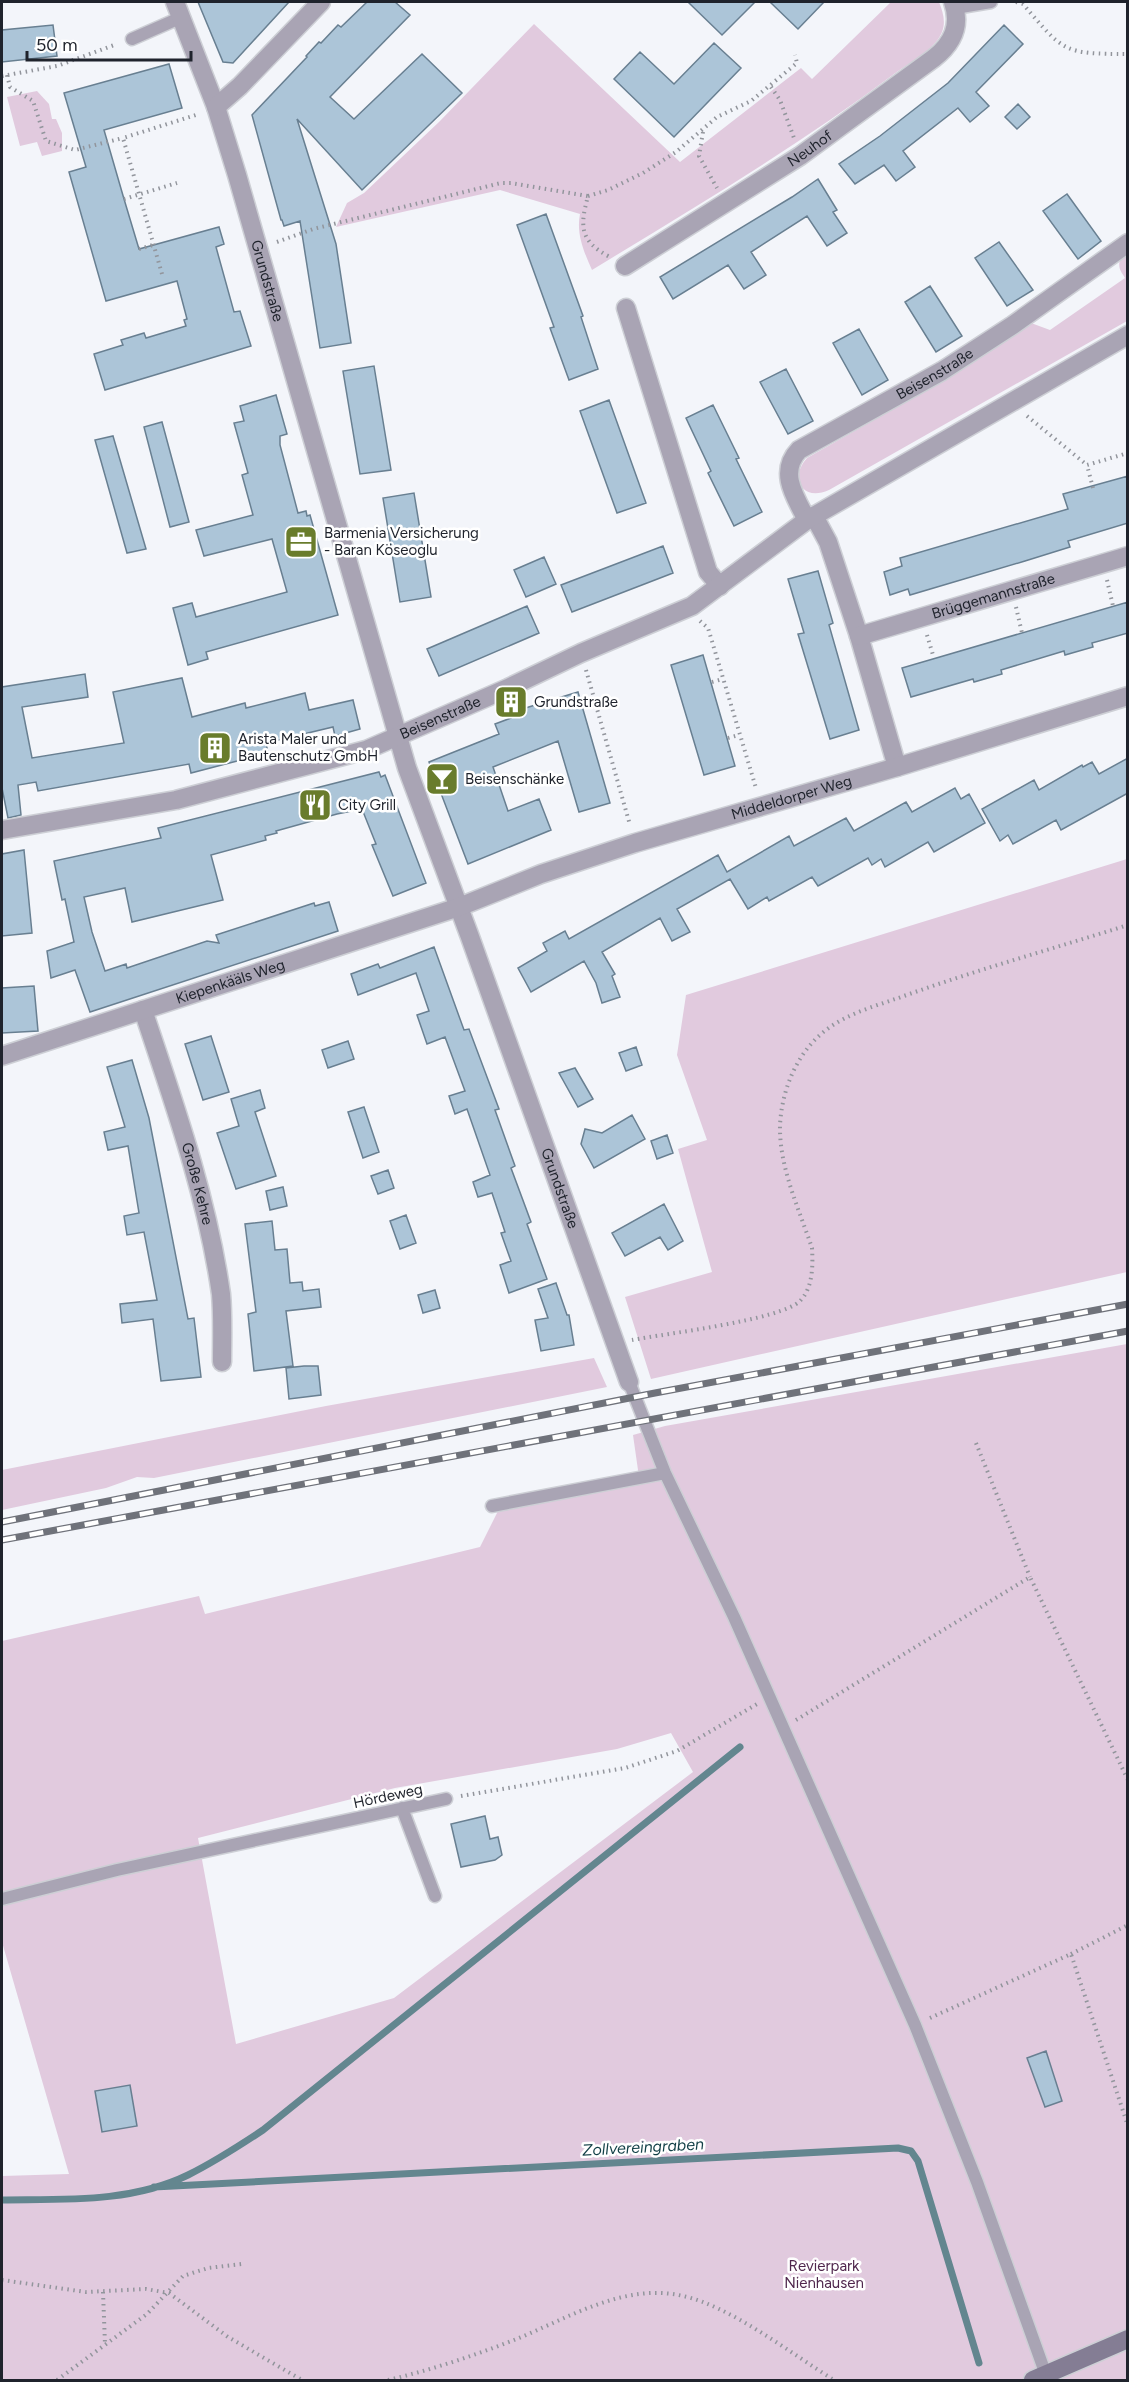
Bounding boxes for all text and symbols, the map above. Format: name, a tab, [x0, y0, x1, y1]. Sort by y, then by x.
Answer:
scale bar	[27, 24, 190, 62]
text: 50 m	[36, 34, 78, 56]
street label: Neuhof	[784, 126, 836, 171]
street label: Grundstraße	[247, 238, 288, 324]
street label: Beisenstraße	[893, 344, 977, 404]
office icon: Barmenia Versicherung - Baran Köseoglu	[283, 524, 319, 560]
place label: Barmenia Versicherung - Baran Köseoglu	[324, 524, 479, 559]
street label: Brüggemannstraße	[929, 569, 1057, 623]
building icon: Grundstraße	[493, 684, 529, 720]
street label: Beisenstraße	[397, 692, 483, 743]
place label: Grundstraße	[534, 693, 618, 711]
building icon: Arista Maler und Bautenschutz GmbH	[197, 730, 233, 766]
place label: Arista Maler und Bautenschutz GmbH	[238, 730, 378, 765]
bar icon: Beisenschänke	[424, 761, 460, 797]
place label: Beisenschänke	[465, 770, 564, 788]
street label: Middeldorper Weg	[729, 772, 854, 824]
restaurant icon: City Grill	[297, 787, 333, 823]
place label: City Grill	[338, 796, 396, 814]
street label: Kiepenkääls Weg	[173, 955, 287, 1008]
street label: Große Kehre	[178, 1140, 217, 1227]
street label: Grundstraße	[537, 1146, 582, 1231]
street label: Hördeweg	[352, 1780, 424, 1812]
water label: Zollvereingraben	[582, 2134, 704, 2160]
park label: Revierpark Nienhausen	[784, 2257, 864, 2292]

